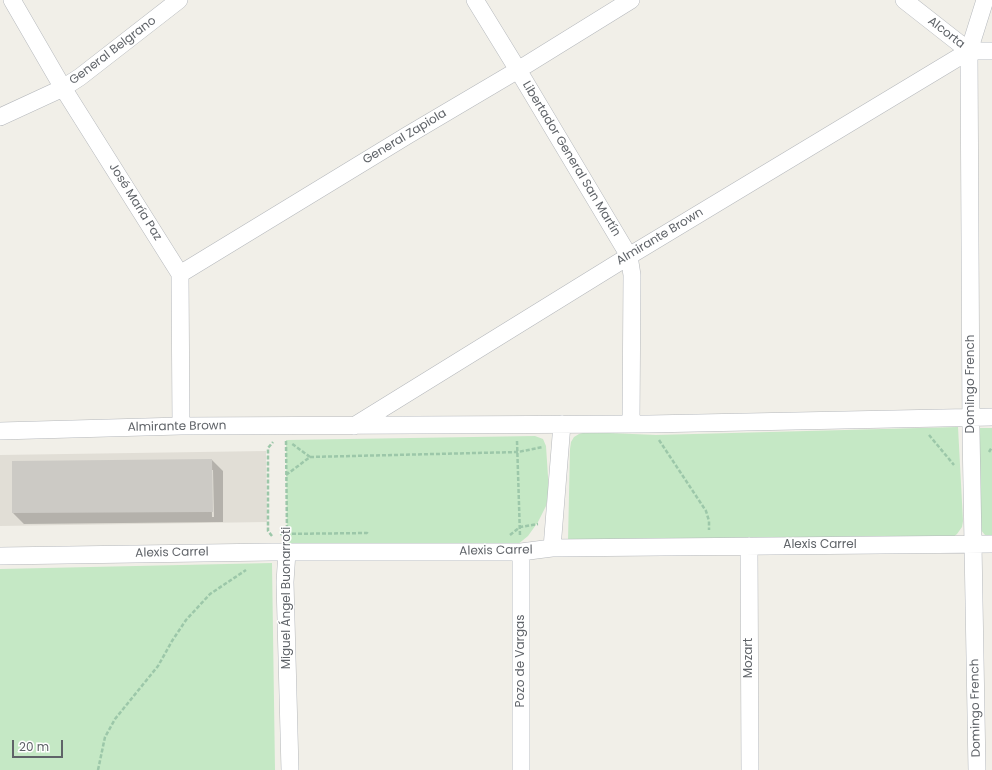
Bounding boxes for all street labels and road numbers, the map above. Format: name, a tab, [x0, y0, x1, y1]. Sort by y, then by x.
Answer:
street label: General Belgrano	[67, 14, 159, 88]
street label: Alcorta	[925, 14, 967, 52]
street label: Libertador General San Martín	[519, 79, 623, 239]
street label: General Zapiola	[361, 106, 449, 168]
street label: José María Paz	[105, 161, 165, 243]
street label: Almirante Brown	[614, 205, 706, 269]
street label: Domingo French	[964, 335, 978, 433]
street label: Almirante Brown	[128, 419, 226, 435]
street label: Miguel Ángel Buonarroti	[280, 527, 294, 669]
street label: Alexis Carrel	[783, 538, 857, 552]
street label: Alexis Carrel	[459, 543, 533, 559]
street label: Alexis Carrel	[135, 545, 209, 561]
street label: Pozo de Vargas	[514, 615, 528, 707]
street label: Mozart	[742, 638, 756, 678]
street label: Domingo French	[968, 659, 984, 757]

